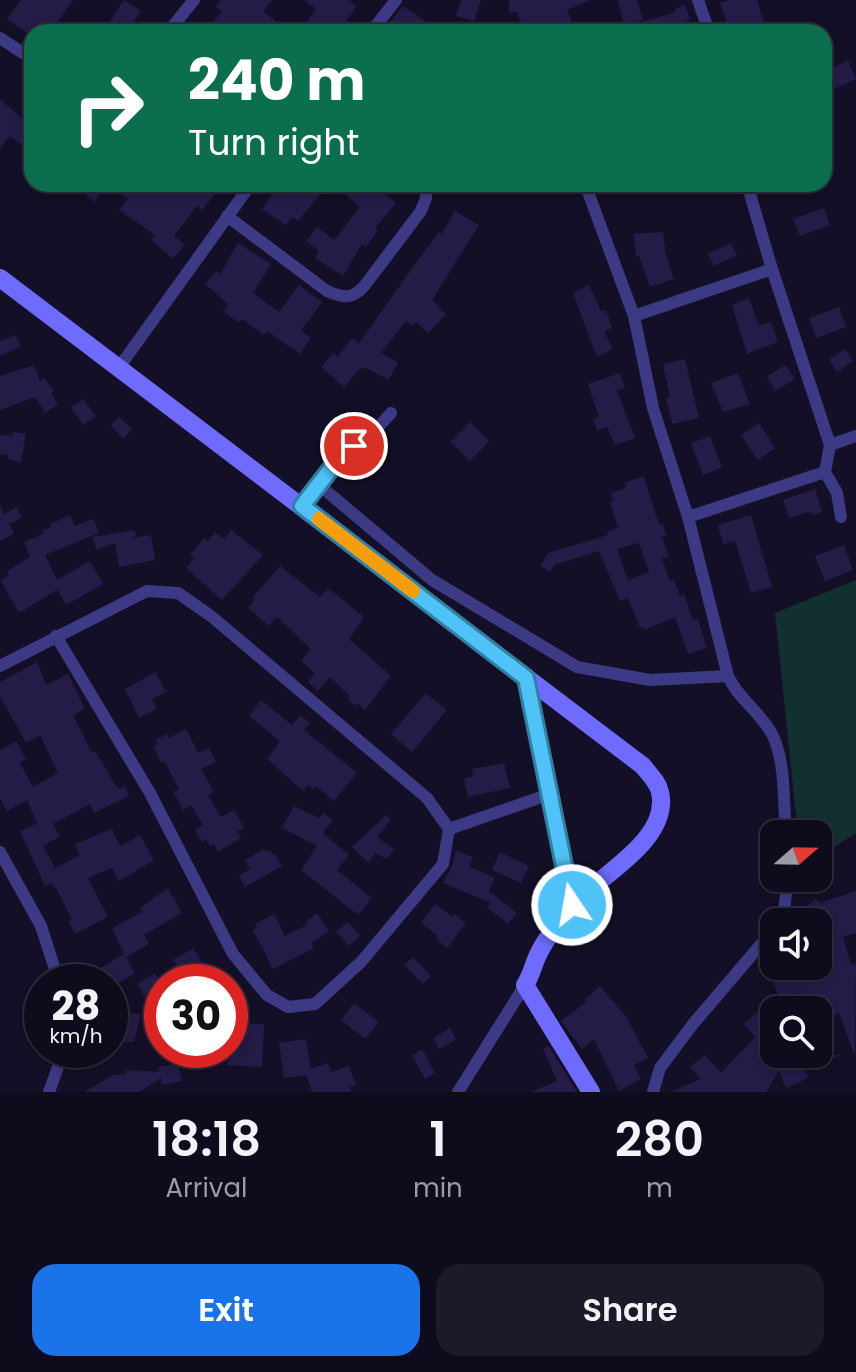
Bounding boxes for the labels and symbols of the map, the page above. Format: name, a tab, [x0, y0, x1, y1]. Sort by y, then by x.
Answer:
pin	[320, 412, 388, 480]
north arrow	[760, 820, 832, 892]
position arrow	[530, 863, 614, 947]
speed limit sign: 30	[144, 964, 248, 1068]

